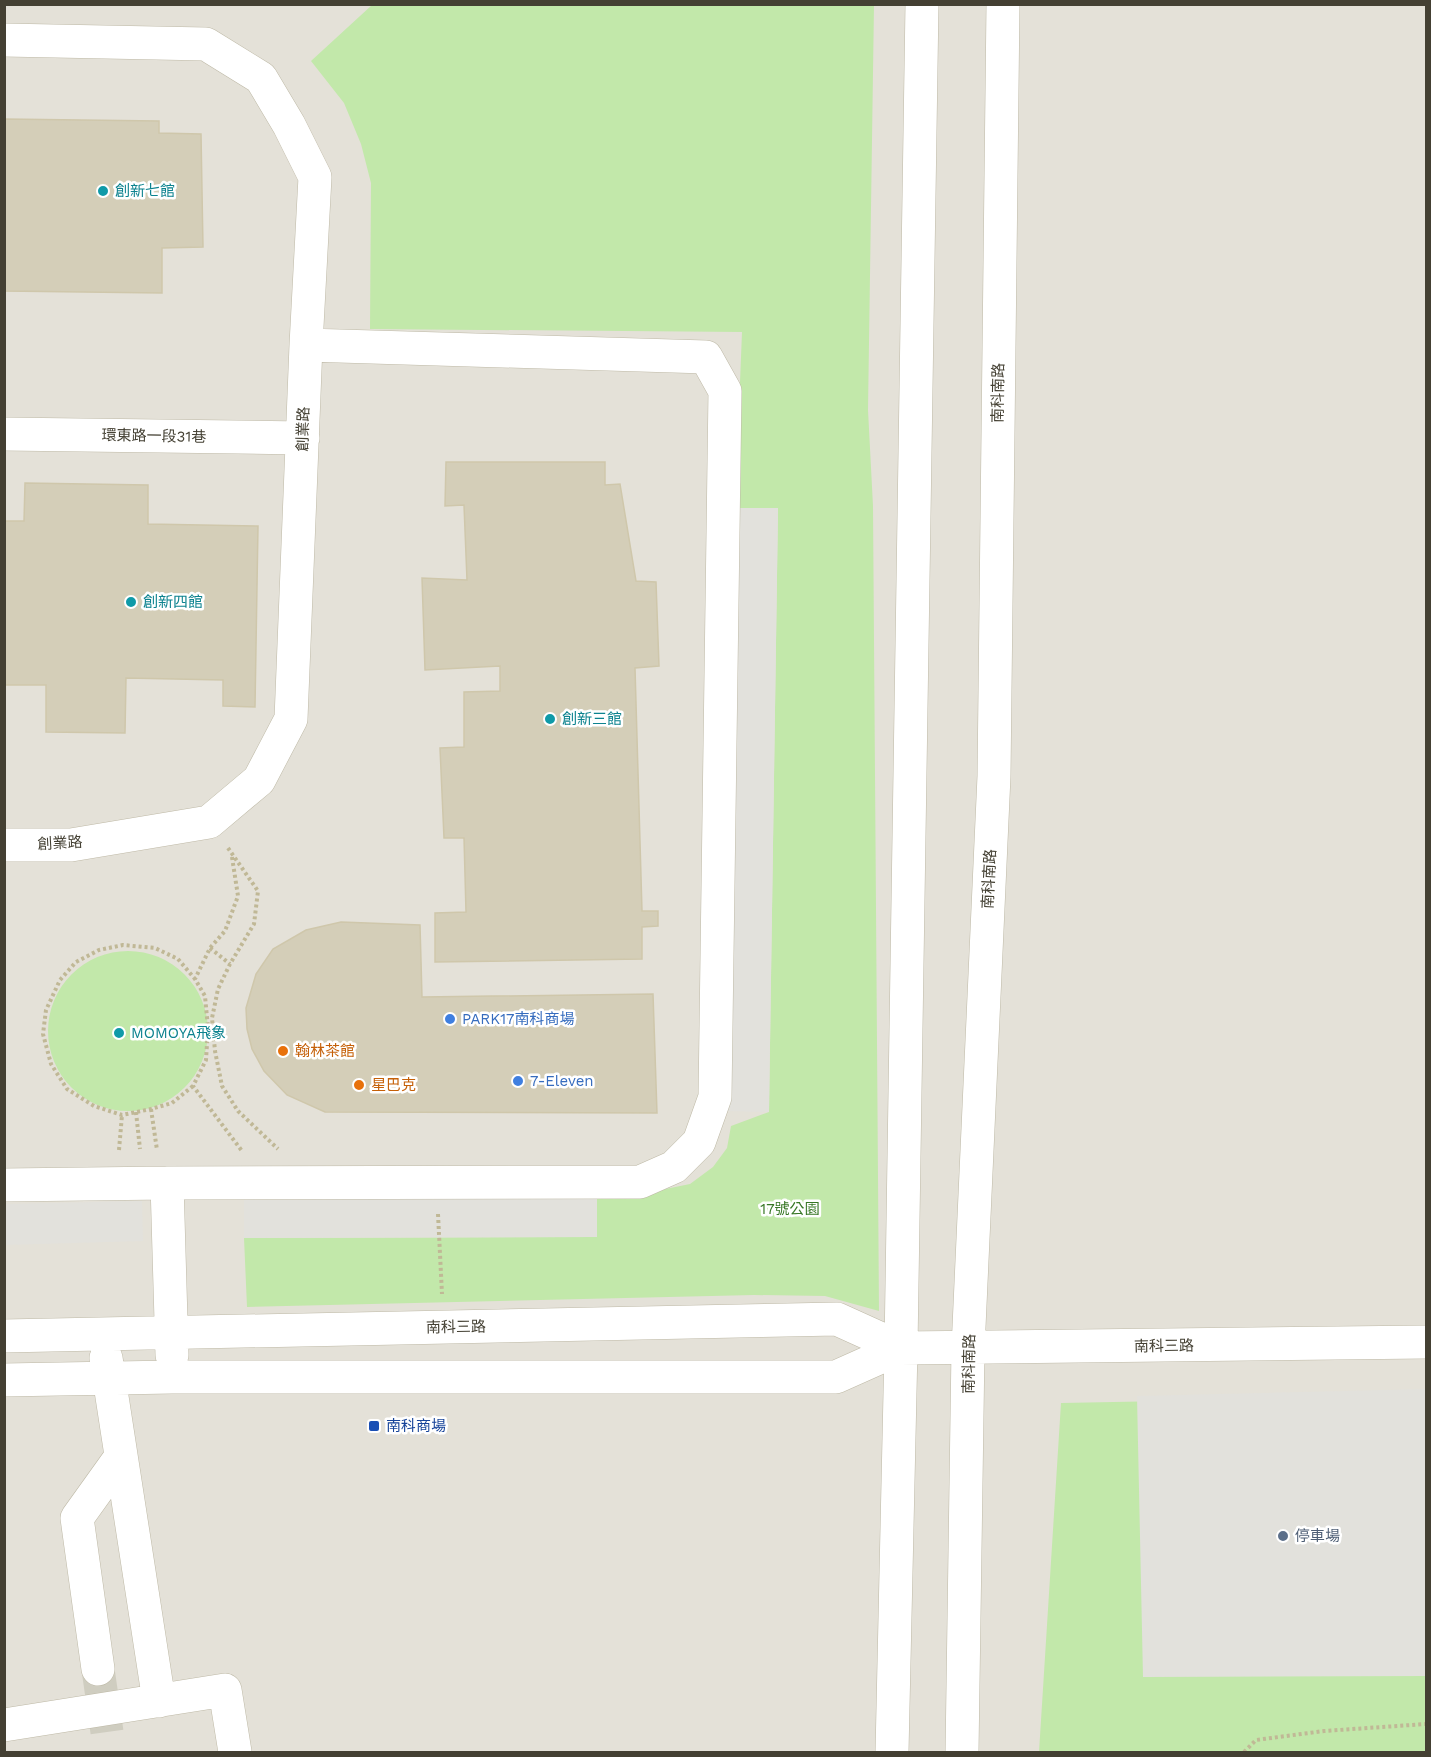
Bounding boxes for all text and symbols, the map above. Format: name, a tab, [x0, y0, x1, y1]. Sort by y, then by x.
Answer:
place label: 創新七館	[115, 182, 175, 200]
marker: 創新七館	[96, 184, 110, 198]
street label: 南科南路	[988, 363, 1008, 423]
street label: 創業路	[293, 406, 313, 452]
street label: 環東路一段31巷	[102, 426, 206, 446]
place label: 創新四館	[143, 593, 203, 611]
marker: 創新四館	[124, 595, 138, 609]
place label: 創新三館	[562, 710, 622, 728]
marker: 創新三館	[543, 712, 557, 726]
street label: 創業路	[37, 833, 83, 853]
street label: 南科南路	[978, 849, 1000, 909]
place label: PARK17南科商場	[462, 1010, 574, 1028]
marker: PARK17南科商場	[443, 1012, 457, 1026]
place label: MOMOYA飛象	[131, 1024, 226, 1042]
marker: MOMOYA飛象	[112, 1026, 126, 1040]
place label: 翰林茶館	[295, 1042, 355, 1060]
marker: 翰林茶館	[276, 1044, 290, 1058]
place label: 7-Eleven	[530, 1072, 594, 1090]
marker: 7-Eleven	[511, 1074, 525, 1088]
place label: 星巴克	[371, 1076, 416, 1094]
marker: 星巴克	[352, 1078, 366, 1092]
park label: 17號公園	[760, 1200, 820, 1218]
street label: 南科三路	[426, 1317, 486, 1337]
street label: 南科南路	[959, 1334, 979, 1394]
street label: 南科三路	[1134, 1336, 1194, 1356]
place label: 南科商場	[386, 1417, 446, 1435]
marker: 南科商場	[367, 1419, 381, 1433]
place label: 停車場	[1295, 1527, 1340, 1545]
marker: 停車場	[1276, 1529, 1290, 1543]

